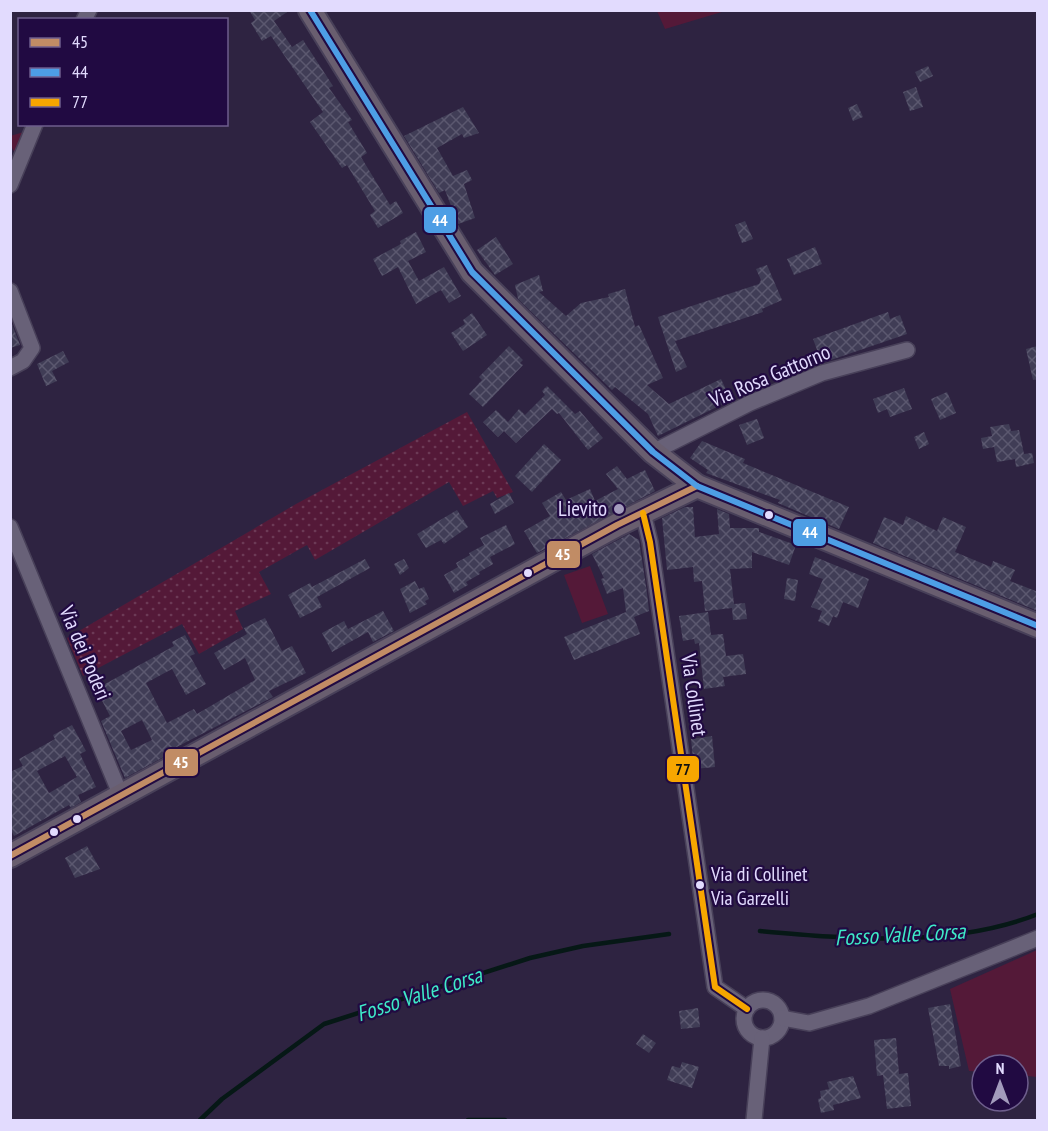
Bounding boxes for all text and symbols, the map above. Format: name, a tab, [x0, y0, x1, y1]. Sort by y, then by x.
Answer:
legend	[18, 18, 228, 126]
text: 45	[72, 30, 88, 53]
text: 44	[72, 60, 88, 83]
text: 77	[72, 90, 88, 113]
line badge: 44	[423, 206, 457, 234]
text: 44	[432, 210, 448, 230]
street label: Via Rosa Gattorno	[704, 338, 834, 413]
place label: Lievito	[558, 495, 607, 522]
marker: Lievito	[612, 502, 626, 516]
unlabelled marker	[763, 509, 775, 521]
line badge: 44	[792, 518, 827, 547]
text: 44	[802, 522, 818, 542]
line badge: 45	[546, 540, 581, 569]
text: 45	[555, 544, 571, 564]
unlabelled marker	[522, 567, 534, 579]
street label: Via dei Poderi	[53, 601, 117, 704]
street label: Via Collinet	[675, 651, 714, 738]
line badge: 45	[164, 748, 199, 777]
text: 45	[173, 752, 189, 772]
line badge: 77	[666, 755, 700, 783]
text: 77	[675, 759, 691, 779]
unlabelled marker	[71, 813, 83, 825]
unlabelled marker	[48, 826, 60, 838]
place label: Via di Collinet Via Garzelli	[710, 861, 808, 911]
marker: Via di Collinet Via Garzelli	[694, 879, 706, 891]
water label: Fosso Valle Corsa	[834, 917, 967, 951]
water label: Fosso Valle Corsa	[353, 960, 486, 1027]
north arrow	[970, 1053, 1030, 1113]
text: N	[996, 1058, 1004, 1078]

